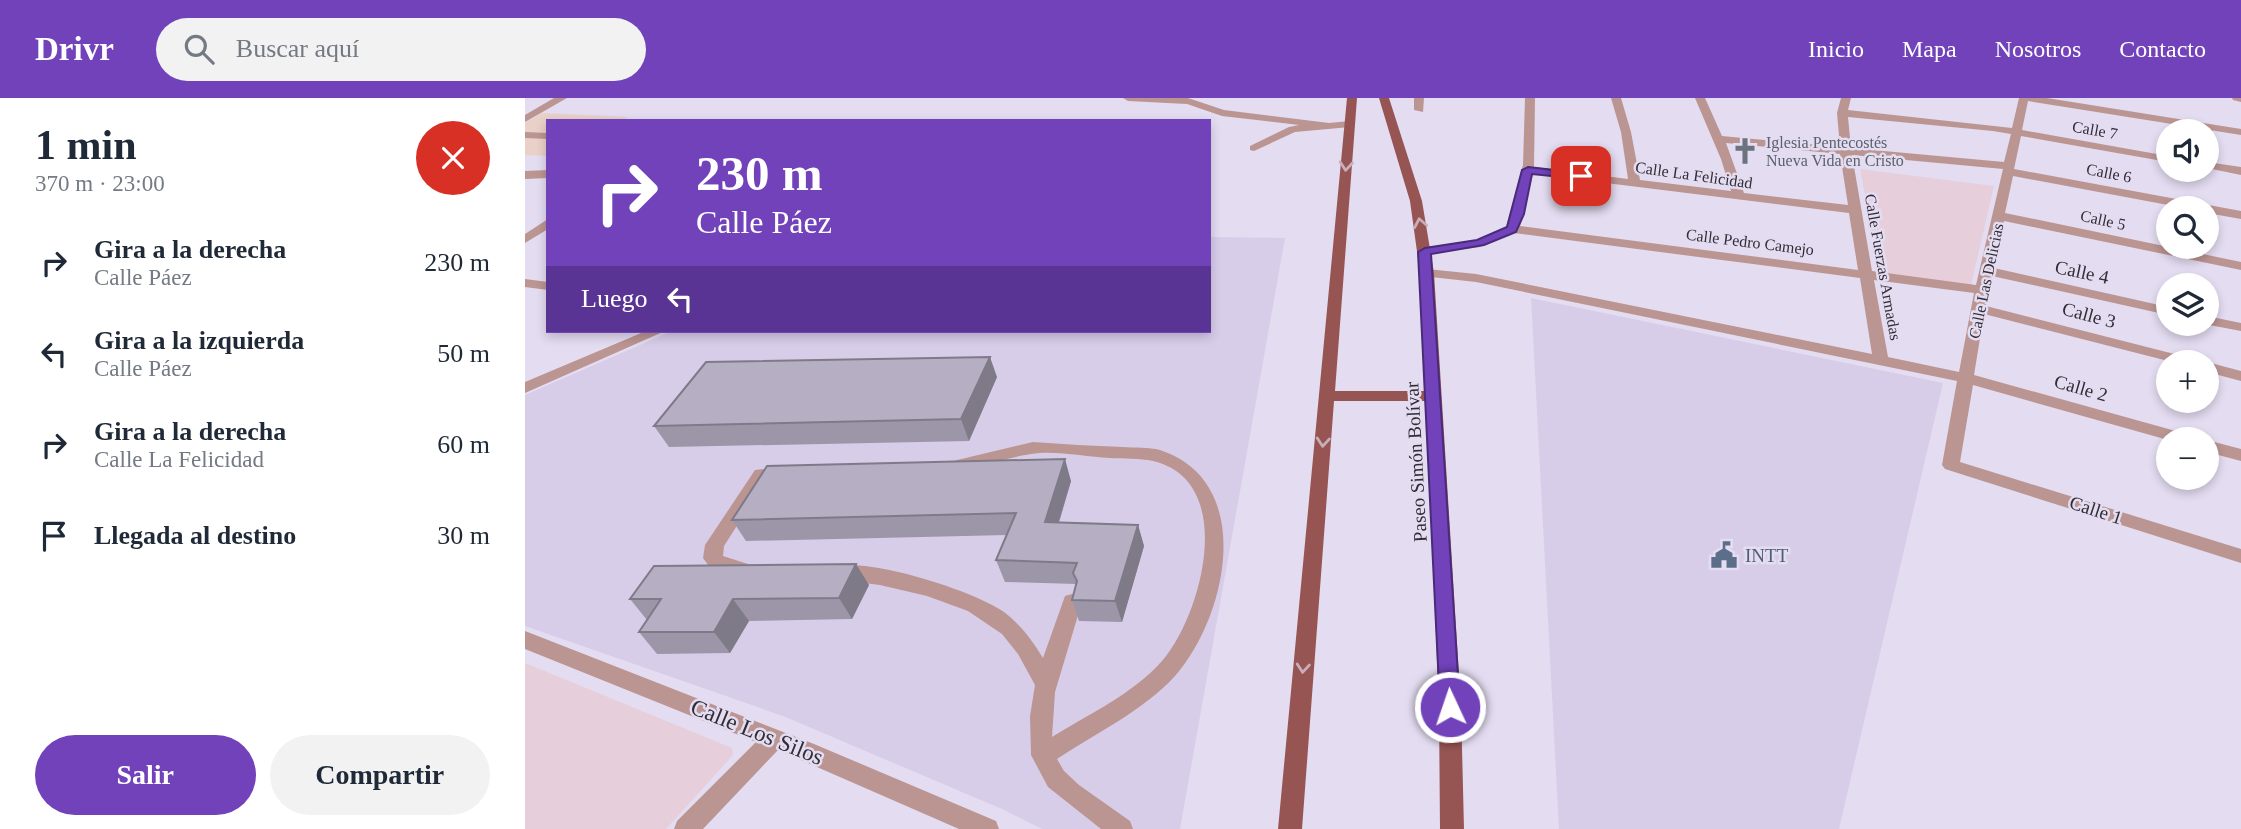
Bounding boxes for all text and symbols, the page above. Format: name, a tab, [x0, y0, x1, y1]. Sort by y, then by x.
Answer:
search box	[156, 18, 646, 81]
icon: search	[180, 30, 218, 68]
text: Drivr	[35, 31, 114, 67]
text: Buscar aquí	[236, 34, 359, 63]
text: Inicio	[1808, 36, 1864, 62]
text: Mapa	[1902, 36, 1957, 62]
text: Nosotros	[1995, 36, 2081, 62]
text: Contacto	[2119, 36, 2206, 62]
street label: Calle 7	[2071, 118, 2119, 142]
map controls	[2156, 119, 2219, 490]
button: sound	[2156, 119, 2219, 182]
button: close	[416, 121, 490, 195]
text: 1 min	[35, 122, 137, 168]
place label: Iglesia Pentecostés Nueva Vida en Cristo	[1766, 134, 1904, 169]
church icon: Iglesia Pentecostés Nueva Vida en Cristo	[1730, 136, 1760, 166]
text: 230 m	[696, 146, 823, 201]
pin	[1551, 146, 1611, 206]
icon: right	[581, 147, 672, 238]
icon: arrive	[1562, 157, 1600, 195]
street label: Calle La Felicidad	[1634, 158, 1754, 192]
street label: Calle 6	[2085, 160, 2133, 186]
one-way arrow	[1339, 161, 1354, 172]
text: 370 m · 23:00	[35, 171, 165, 196]
street label: Calle Fuerzas Armadas	[1862, 192, 1904, 342]
button: search	[2156, 196, 2219, 259]
text: Calle Páez	[696, 204, 832, 240]
street label: Calle 5	[2079, 207, 2127, 233]
one-way arrow	[1414, 217, 1429, 229]
street label: Calle Las Delicias	[1965, 222, 2007, 340]
street label: Calle Pedro Camejo	[1685, 226, 1815, 259]
text: Gira a la derecha	[94, 235, 286, 264]
icon: right	[35, 244, 73, 282]
text: 230 m	[424, 248, 490, 277]
street label: Calle 4	[2053, 256, 2111, 288]
text: Calle Páez	[94, 265, 192, 290]
button: layers	[2156, 273, 2219, 336]
icon: left	[661, 280, 699, 318]
text: Luego	[581, 284, 647, 313]
street label: Calle 3	[2060, 298, 2118, 332]
text: Gira a la izquierda	[94, 326, 304, 355]
icon: left	[35, 335, 73, 373]
text: 50 m	[437, 339, 490, 368]
button: +	[2156, 350, 2219, 413]
text: Calle Páez	[94, 356, 192, 381]
street label: Calle 2	[2052, 370, 2110, 406]
street label: Paseo Simón Bolívar	[1401, 381, 1431, 543]
text: Gira a la derecha	[94, 417, 286, 446]
icon: right	[35, 426, 73, 464]
button: −	[2156, 427, 2219, 490]
text: 60 m	[437, 430, 490, 459]
one-way arrow	[1316, 436, 1331, 447]
text: Calle La Felicidad	[94, 447, 264, 472]
street label: Calle 1	[2067, 492, 2125, 528]
icon: arrive	[35, 517, 73, 555]
text: Llegada al destino	[94, 521, 296, 550]
text: 30 m	[437, 521, 490, 550]
public building icon: INTT	[1709, 540, 1739, 570]
place label: INTT	[1745, 545, 1789, 566]
one-way arrow	[1296, 662, 1311, 674]
position arrow	[1413, 670, 1487, 744]
street label: Calle Los Silos	[687, 694, 827, 770]
button: Salir	[35, 735, 256, 815]
button: Compartir	[270, 735, 490, 815]

